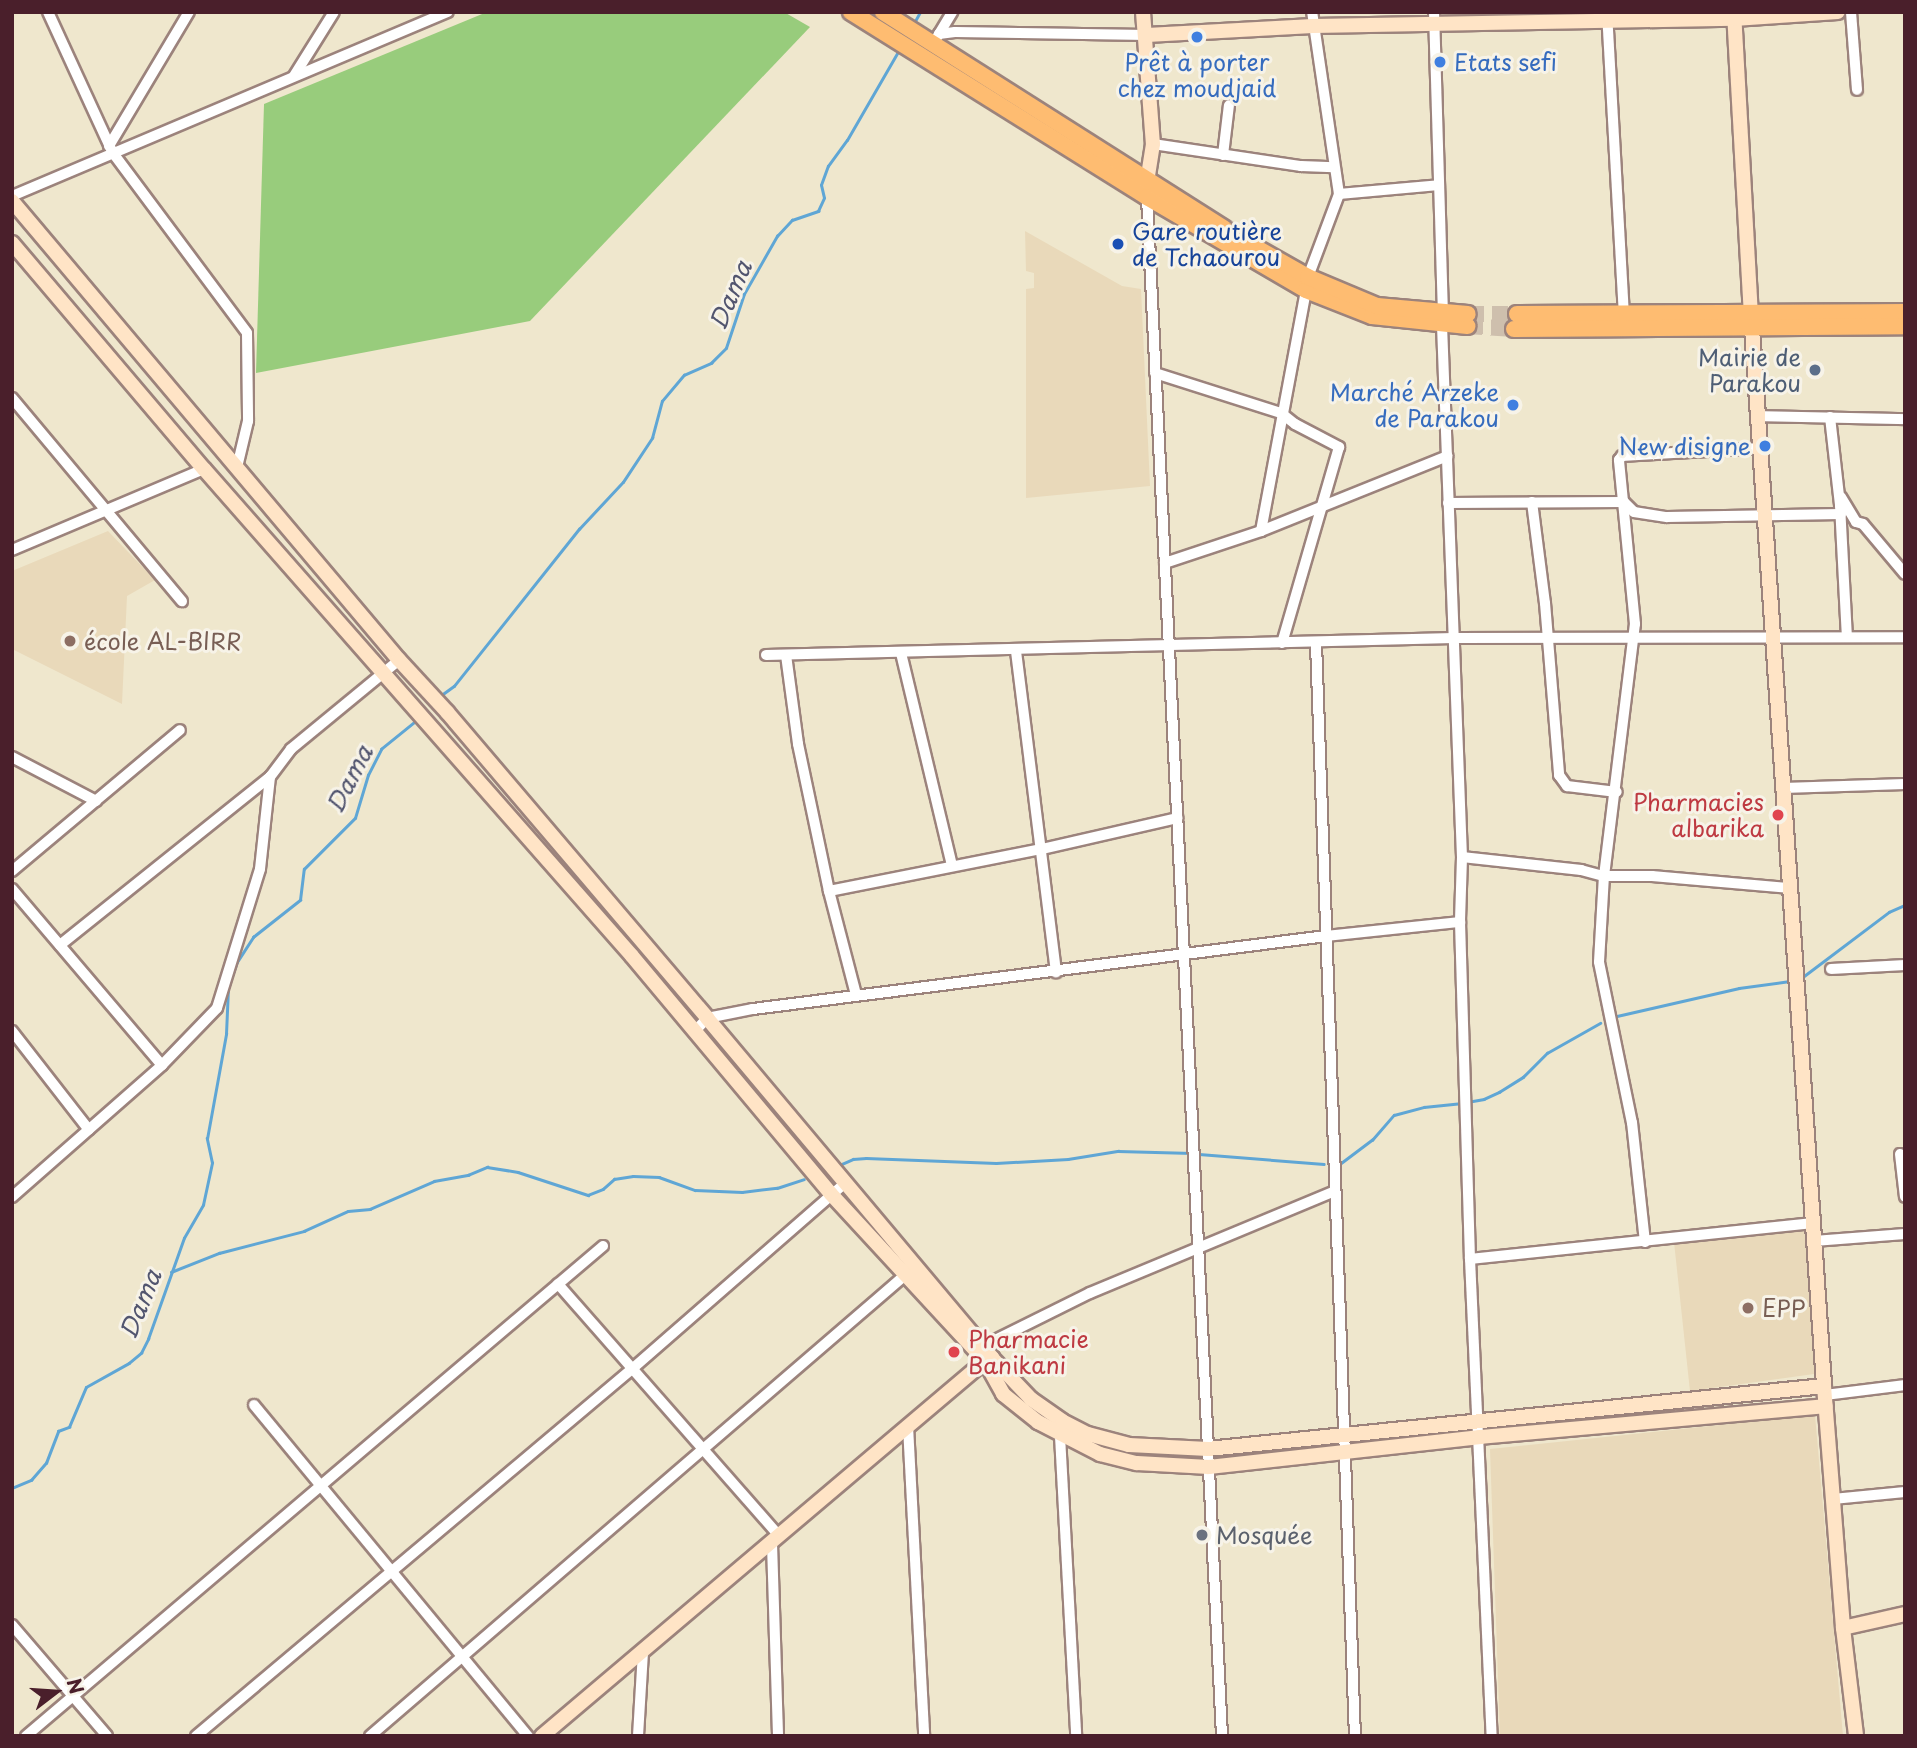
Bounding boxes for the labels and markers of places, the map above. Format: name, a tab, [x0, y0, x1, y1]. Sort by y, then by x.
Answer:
marker: Prêt à porter chez moudjaid	[1189, 29, 1205, 45]
place label: Prêt à porter chez moudjaid	[1117, 48, 1277, 102]
place label: Etats sefi	[1454, 48, 1557, 76]
marker: Etats sefi	[1432, 54, 1448, 70]
place label: Gare routière de Tchaourou	[1132, 217, 1282, 271]
marker: Gare routière de Tchaourou	[1110, 236, 1126, 252]
place label: Mairie de Parakou	[1698, 343, 1801, 397]
marker: Mairie de Parakou	[1807, 362, 1823, 378]
place label: Marché Arzeke de Parakou	[1331, 378, 1499, 432]
marker: Marché Arzeke de Parakou	[1505, 397, 1521, 413]
place label: New disigne	[1618, 432, 1751, 460]
marker: New disigne	[1757, 438, 1773, 454]
place label: école AL-BIRR	[84, 627, 242, 655]
marker: école AL-BIRR	[62, 633, 78, 649]
place label: Pharmacies albarika	[1633, 788, 1764, 842]
marker: Pharmacies albarika	[1770, 807, 1786, 823]
place label: EPP	[1762, 1294, 1805, 1322]
marker: EPP	[1740, 1300, 1756, 1316]
place label: Pharmacie Banikani	[968, 1325, 1089, 1379]
marker: Pharmacie Banikani	[946, 1344, 962, 1360]
place label: Mosquée	[1216, 1521, 1313, 1549]
marker: Mosquée	[1194, 1527, 1210, 1543]

